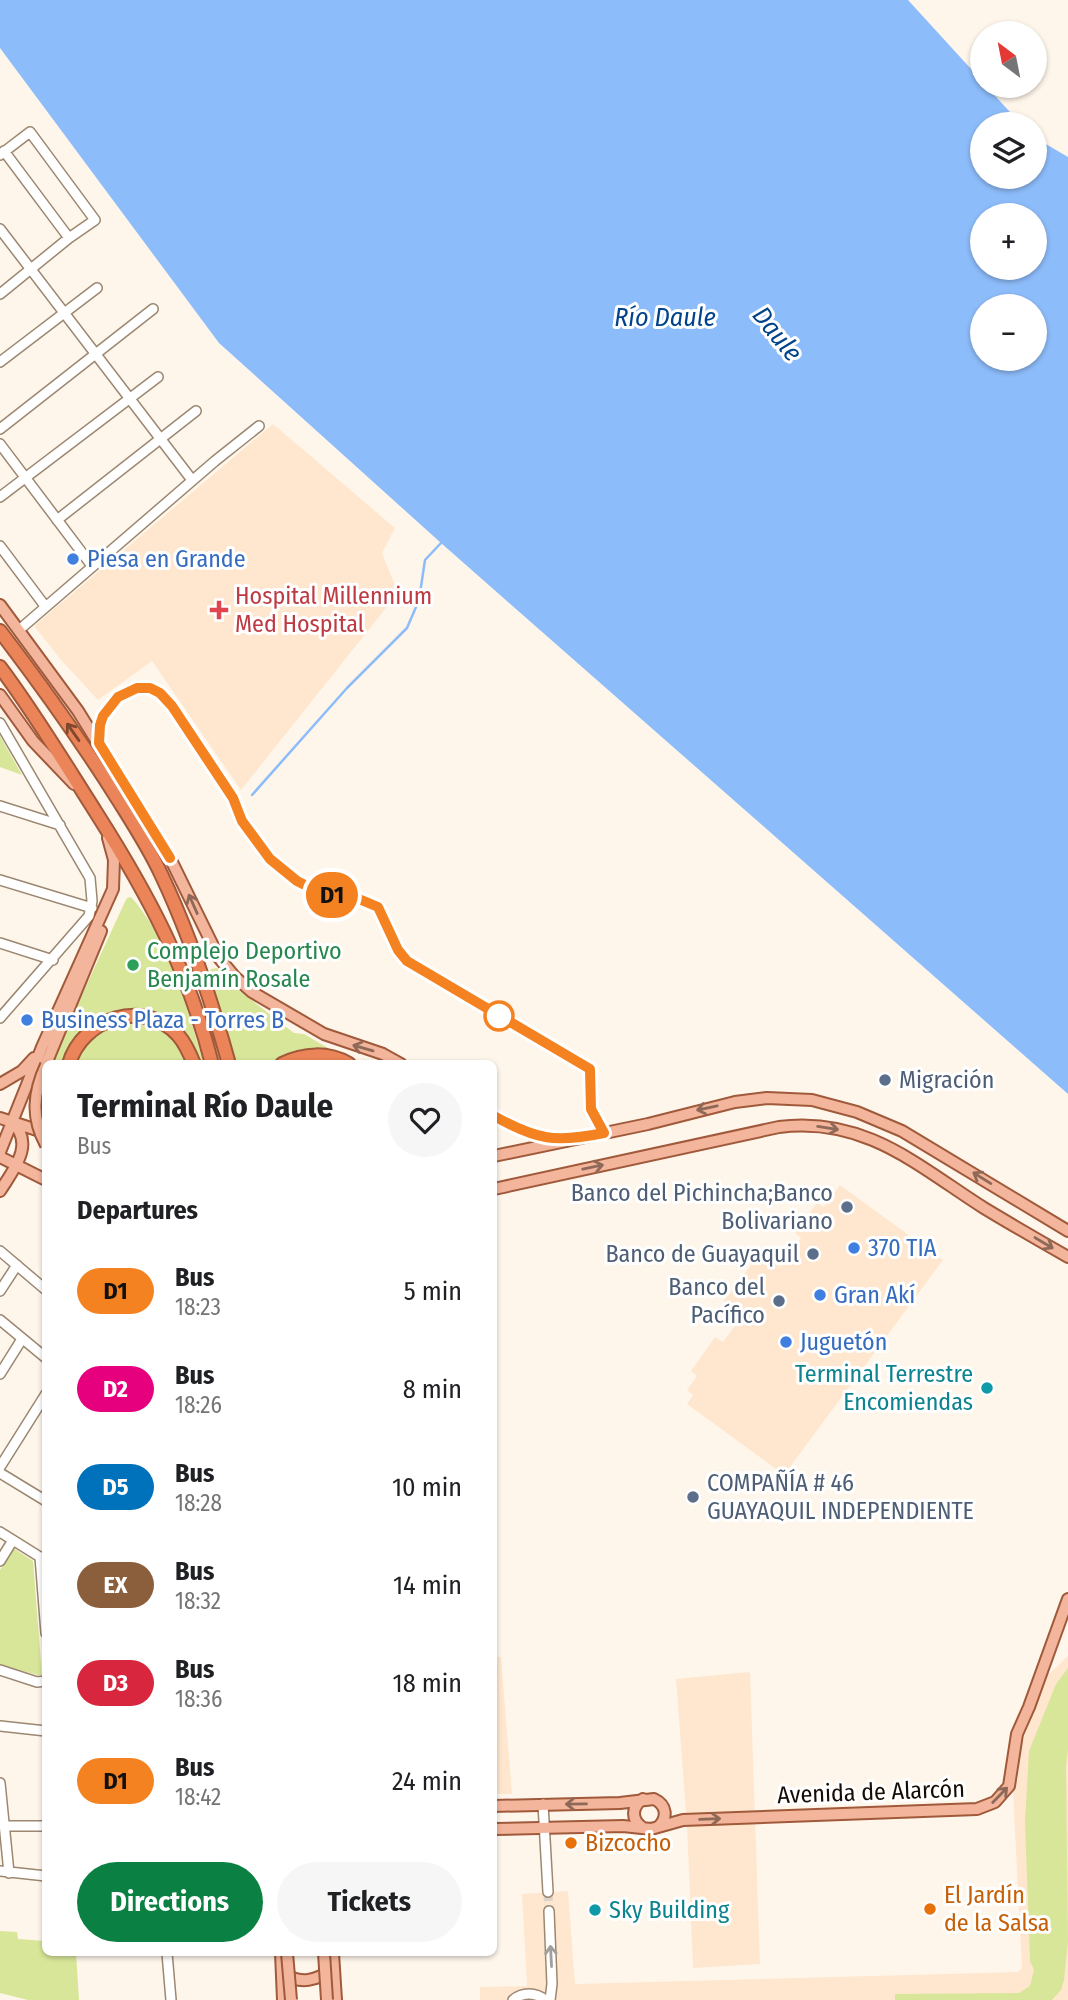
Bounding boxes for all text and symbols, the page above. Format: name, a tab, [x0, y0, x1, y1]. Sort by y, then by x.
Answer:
north arrow	[970, 21, 1046, 98]
map controls	[970, 21, 1047, 371]
button: layers	[970, 112, 1047, 189]
button: +	[970, 203, 1047, 280]
button: −	[970, 294, 1047, 371]
water label: Daule	[746, 300, 808, 368]
water label: Río Daule	[614, 302, 716, 333]
place label: Piesa en Grande	[87, 545, 246, 573]
marker: Piesa en Grande	[65, 551, 81, 567]
place label: Hospital Millennium Med Hospital	[235, 582, 432, 638]
marker: Hospital Millennium Med Hospital	[209, 600, 229, 620]
one-way arrow	[66, 723, 80, 742]
line badge: D1	[300, 872, 364, 918]
text: D1	[320, 881, 344, 909]
one-way arrow	[186, 894, 199, 915]
place label: Complejo Deportivo Benjamín Rosale	[147, 937, 342, 993]
marker: Complejo Deportivo Benjamín Rosale	[125, 957, 141, 973]
unlabelled marker	[484, 1001, 514, 1031]
place label: Business Plaza - Torres B	[41, 1006, 284, 1034]
marker: Business Plaza - Torres B	[19, 1012, 35, 1028]
one-way arrow	[352, 1041, 374, 1054]
place label: Migración	[899, 1066, 994, 1094]
marker: Migración	[877, 1072, 893, 1088]
button: heart	[388, 1083, 462, 1157]
text: Terminal Río Daule	[77, 1086, 333, 1126]
one-way arrow	[696, 1102, 719, 1115]
one-way arrow	[816, 1122, 839, 1135]
text: Bus	[77, 1132, 111, 1160]
one-way arrow	[581, 1159, 604, 1173]
one-way arrow	[972, 1170, 992, 1184]
place label: Banco del Pichincha;Banco Bolivariano	[571, 1179, 833, 1235]
text: Departures	[77, 1195, 198, 1226]
marker: Banco del Pichincha;Banco Bolivariano	[839, 1199, 855, 1215]
place label: 370 TIA	[868, 1234, 937, 1262]
one-way arrow	[1033, 1236, 1053, 1250]
place label: Banco de Guayaquil	[605, 1240, 799, 1268]
marker: 370 TIA	[846, 1240, 862, 1256]
marker: Banco de Guayaquil	[805, 1246, 821, 1262]
text: Bus	[175, 1262, 214, 1293]
place label: Banco del Pacífico	[668, 1273, 765, 1329]
text: 5 min	[404, 1276, 462, 1307]
text: D1	[103, 1277, 128, 1305]
place label: Gran Akí	[834, 1281, 915, 1309]
marker: Gran Akí	[812, 1287, 828, 1303]
text: 18:23	[175, 1293, 221, 1321]
marker: Banco del Pacífico	[771, 1293, 787, 1309]
place label: Juguetón	[800, 1328, 887, 1356]
marker: Juguetón	[778, 1334, 794, 1350]
text: Bus	[175, 1360, 214, 1391]
place label: Terminal Terrestre Encomiendas	[795, 1360, 973, 1416]
text: 8 min	[403, 1374, 462, 1405]
text: D2	[103, 1375, 128, 1403]
marker: Terminal Terrestre Encomiendas	[979, 1380, 995, 1396]
text: 18:26	[175, 1391, 222, 1419]
text: Bus	[175, 1458, 214, 1489]
place label: COMPAÑÍA # 46 GUAYAQUIL INDEPENDIENTE	[707, 1468, 974, 1525]
text: 10 min	[392, 1472, 462, 1503]
text: D5	[102, 1473, 129, 1501]
text: 18:28	[175, 1489, 222, 1517]
marker: COMPAÑÍA # 46 GUAYAQUIL INDEPENDIENTE	[685, 1489, 701, 1505]
text: Bus	[175, 1556, 214, 1587]
text: 14 min	[393, 1570, 462, 1601]
text: EX	[103, 1571, 128, 1599]
text: 18:32	[175, 1587, 221, 1615]
text: Bus	[175, 1654, 214, 1685]
text: 18 min	[393, 1668, 462, 1699]
text: D3	[103, 1669, 128, 1697]
text: 18:36	[175, 1685, 222, 1713]
text: Bus	[175, 1752, 214, 1783]
text: 24 min	[392, 1766, 462, 1797]
text: D1	[103, 1767, 128, 1795]
street label: Avenida de Alarcón	[777, 1775, 965, 1809]
text: 18:42	[175, 1783, 221, 1811]
one-way arrow	[991, 1787, 1008, 1804]
one-way arrow	[565, 1797, 588, 1810]
one-way arrow	[698, 1813, 721, 1826]
place label: Bizcocho	[585, 1829, 671, 1857]
marker: Bizcocho	[563, 1835, 579, 1851]
button: Directions	[77, 1862, 263, 1942]
button: Tickets	[277, 1862, 462, 1942]
place label: El Jardín de la Salsa	[944, 1881, 1050, 1937]
place label: Sky Building	[609, 1896, 730, 1924]
marker: El Jardín de la Salsa	[922, 1901, 938, 1917]
marker: Sky Building	[587, 1902, 603, 1918]
one-way arrow	[544, 1944, 557, 1967]

